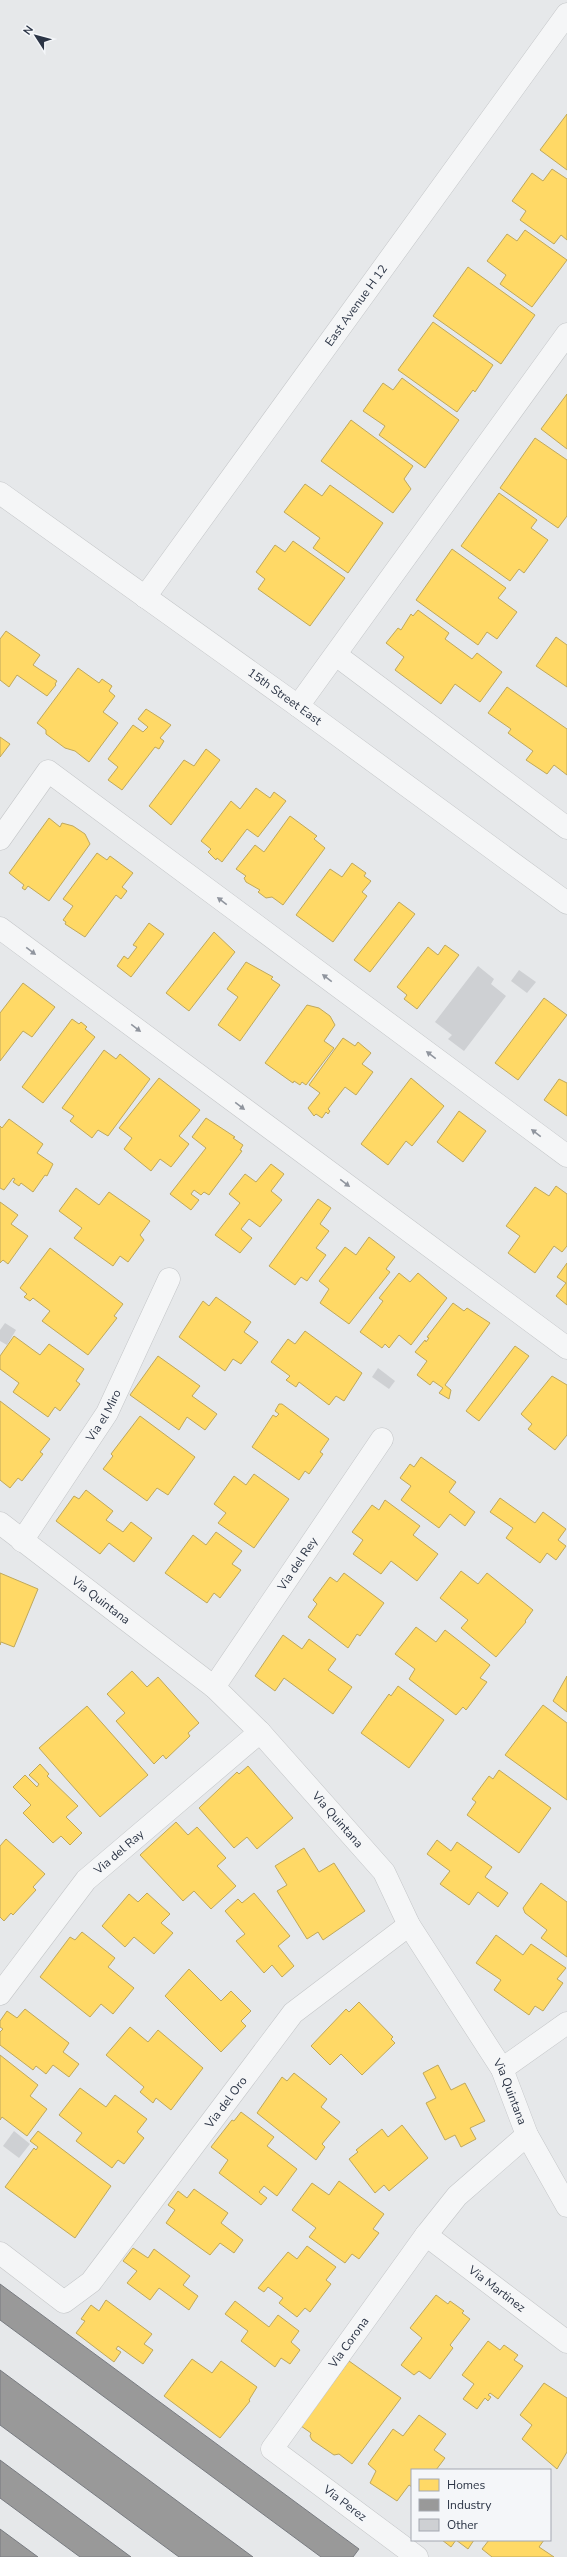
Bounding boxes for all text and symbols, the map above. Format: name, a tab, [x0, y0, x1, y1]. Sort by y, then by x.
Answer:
north arrow	[16, 16, 56, 56]
text: N	[20, 23, 37, 38]
street label: East Avenue H 12	[321, 261, 391, 349]
street label: 15th Street East	[244, 665, 326, 729]
one-way arrow	[217, 896, 228, 905]
one-way arrow	[26, 947, 37, 955]
one-way arrow	[321, 974, 332, 982]
one-way arrow	[130, 1024, 141, 1032]
one-way arrow	[426, 1051, 437, 1060]
one-way arrow	[235, 1102, 246, 1110]
one-way arrow	[530, 1129, 541, 1137]
one-way arrow	[339, 1179, 350, 1187]
street label: Via el Miro	[82, 1387, 125, 1445]
street label: Via del Rey	[273, 1533, 322, 1594]
street label: Via Quintana	[67, 1572, 133, 1628]
street label: Via Quintana	[308, 1787, 367, 1851]
street label: Via del Ray	[90, 1826, 148, 1879]
street label: Via Quintana	[489, 2055, 530, 2127]
street label: Via del Oro	[201, 2073, 251, 2132]
street label: Via Martinez	[464, 2261, 529, 2316]
street label: Via Corona	[324, 2314, 372, 2372]
legend	[411, 2469, 551, 2541]
text: Homes	[447, 2477, 485, 2493]
street label: Via Perez	[319, 2481, 370, 2525]
text: Industry	[447, 2497, 492, 2513]
text: Other	[447, 2517, 479, 2533]

